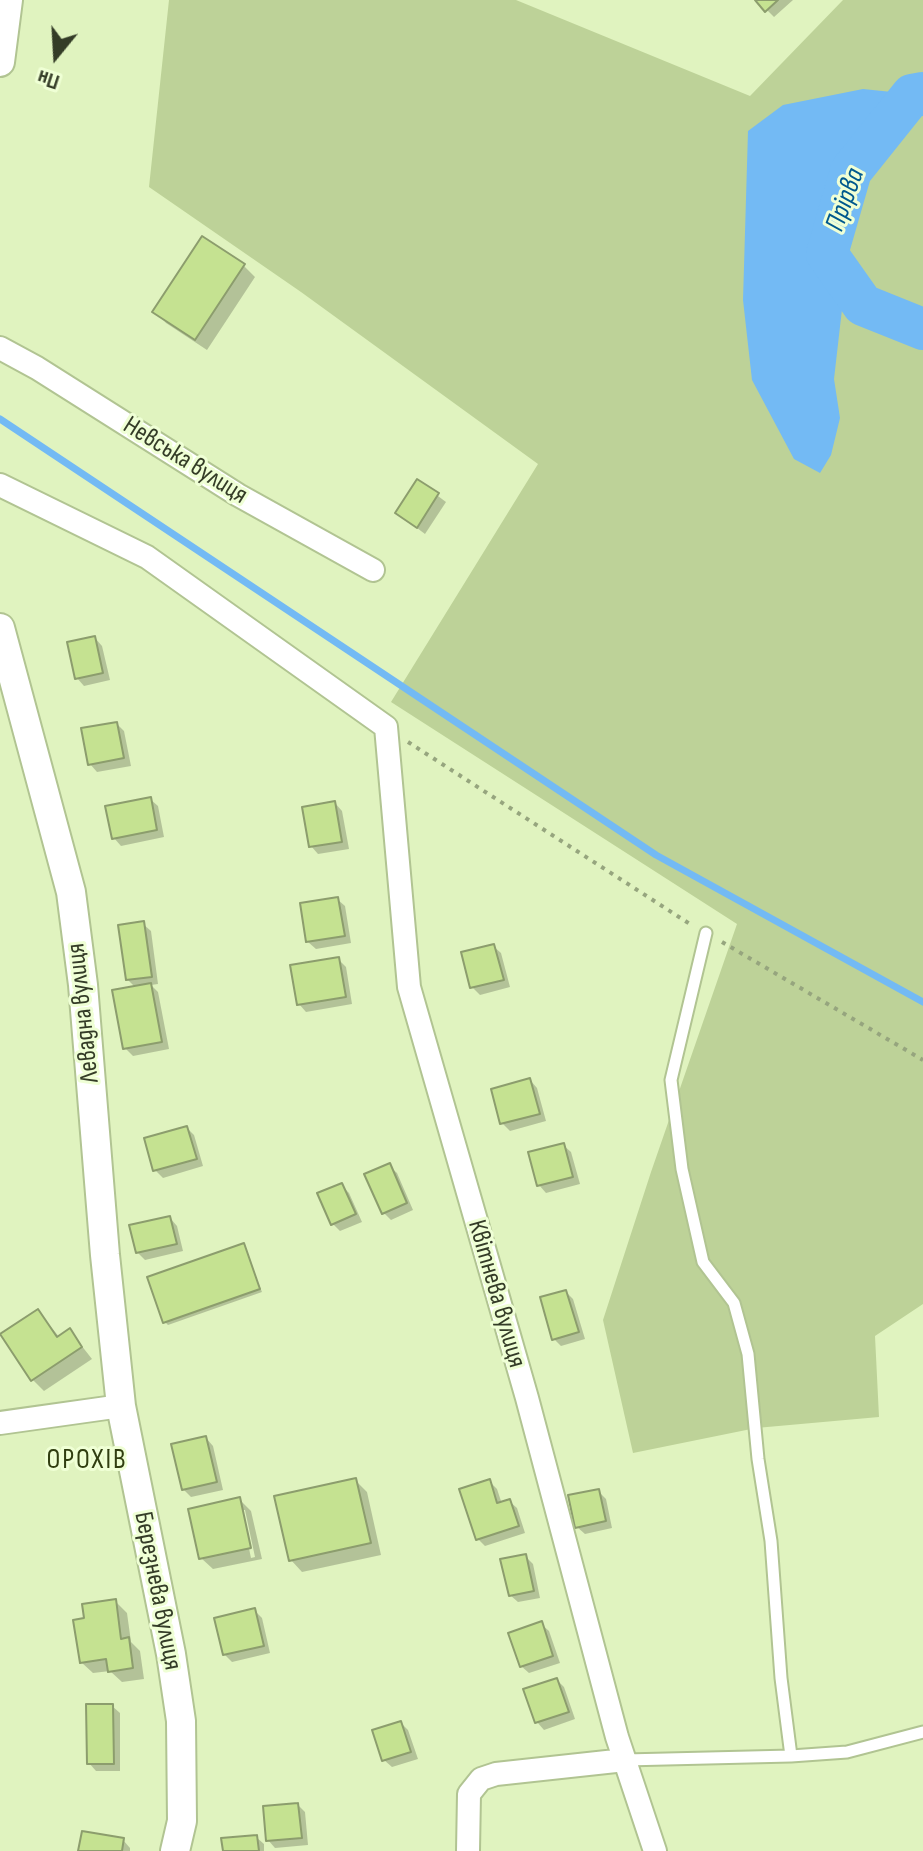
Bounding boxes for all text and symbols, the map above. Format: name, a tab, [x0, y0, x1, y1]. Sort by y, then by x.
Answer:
north arrow	[16, 16, 96, 96]
text: Пн	[34, 63, 63, 95]
water label: Прірва	[819, 164, 873, 236]
street label: Невська вулиця	[117, 410, 253, 512]
street label: Левадна вулиця	[61, 942, 107, 1084]
street label: Квітнева вулиця	[460, 1217, 532, 1371]
district label: ОРОХІВ	[47, 1444, 127, 1478]
street label: Березнева вулиця	[126, 1509, 188, 1673]

